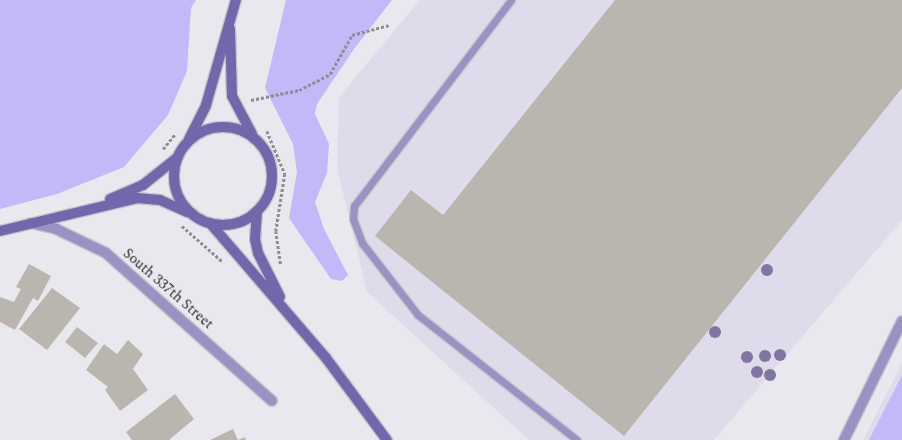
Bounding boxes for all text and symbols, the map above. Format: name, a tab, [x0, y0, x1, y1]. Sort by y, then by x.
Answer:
street label: South 337th Street	[119, 245, 217, 333]

